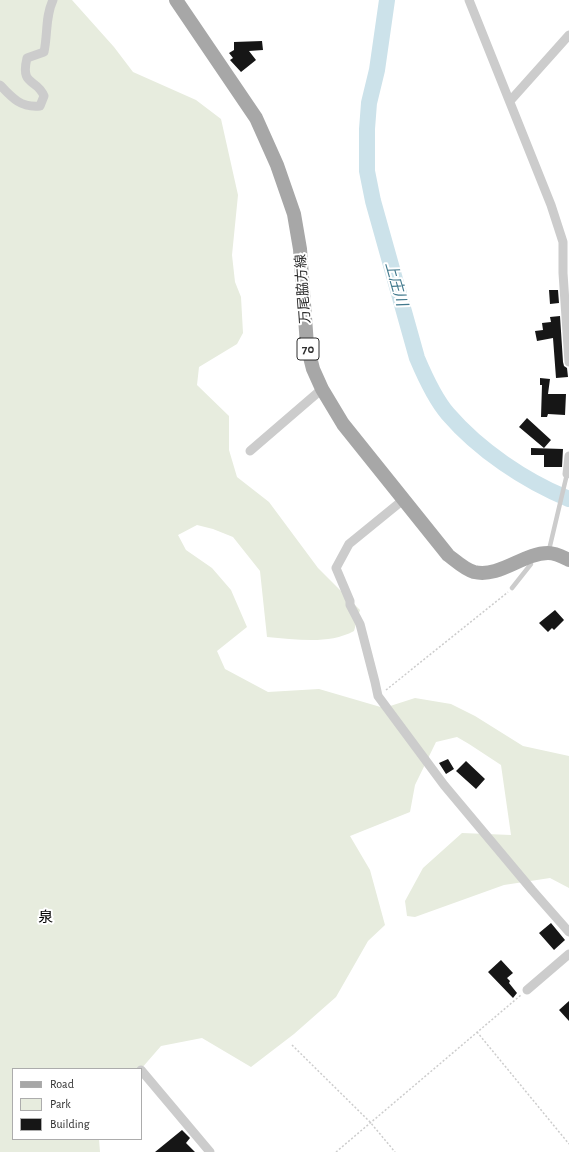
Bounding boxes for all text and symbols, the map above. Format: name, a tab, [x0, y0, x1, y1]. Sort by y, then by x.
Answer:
street label: 万尾脇方線	[292, 253, 314, 325]
water label: 上庄川	[381, 260, 411, 308]
road number: 70	[297, 338, 319, 360]
district label: 泉	[39, 908, 53, 926]
legend	[12, 1068, 142, 1140]
text: Road	[50, 1078, 74, 1090]
text: Park	[50, 1098, 71, 1110]
text: Building	[50, 1118, 90, 1130]

